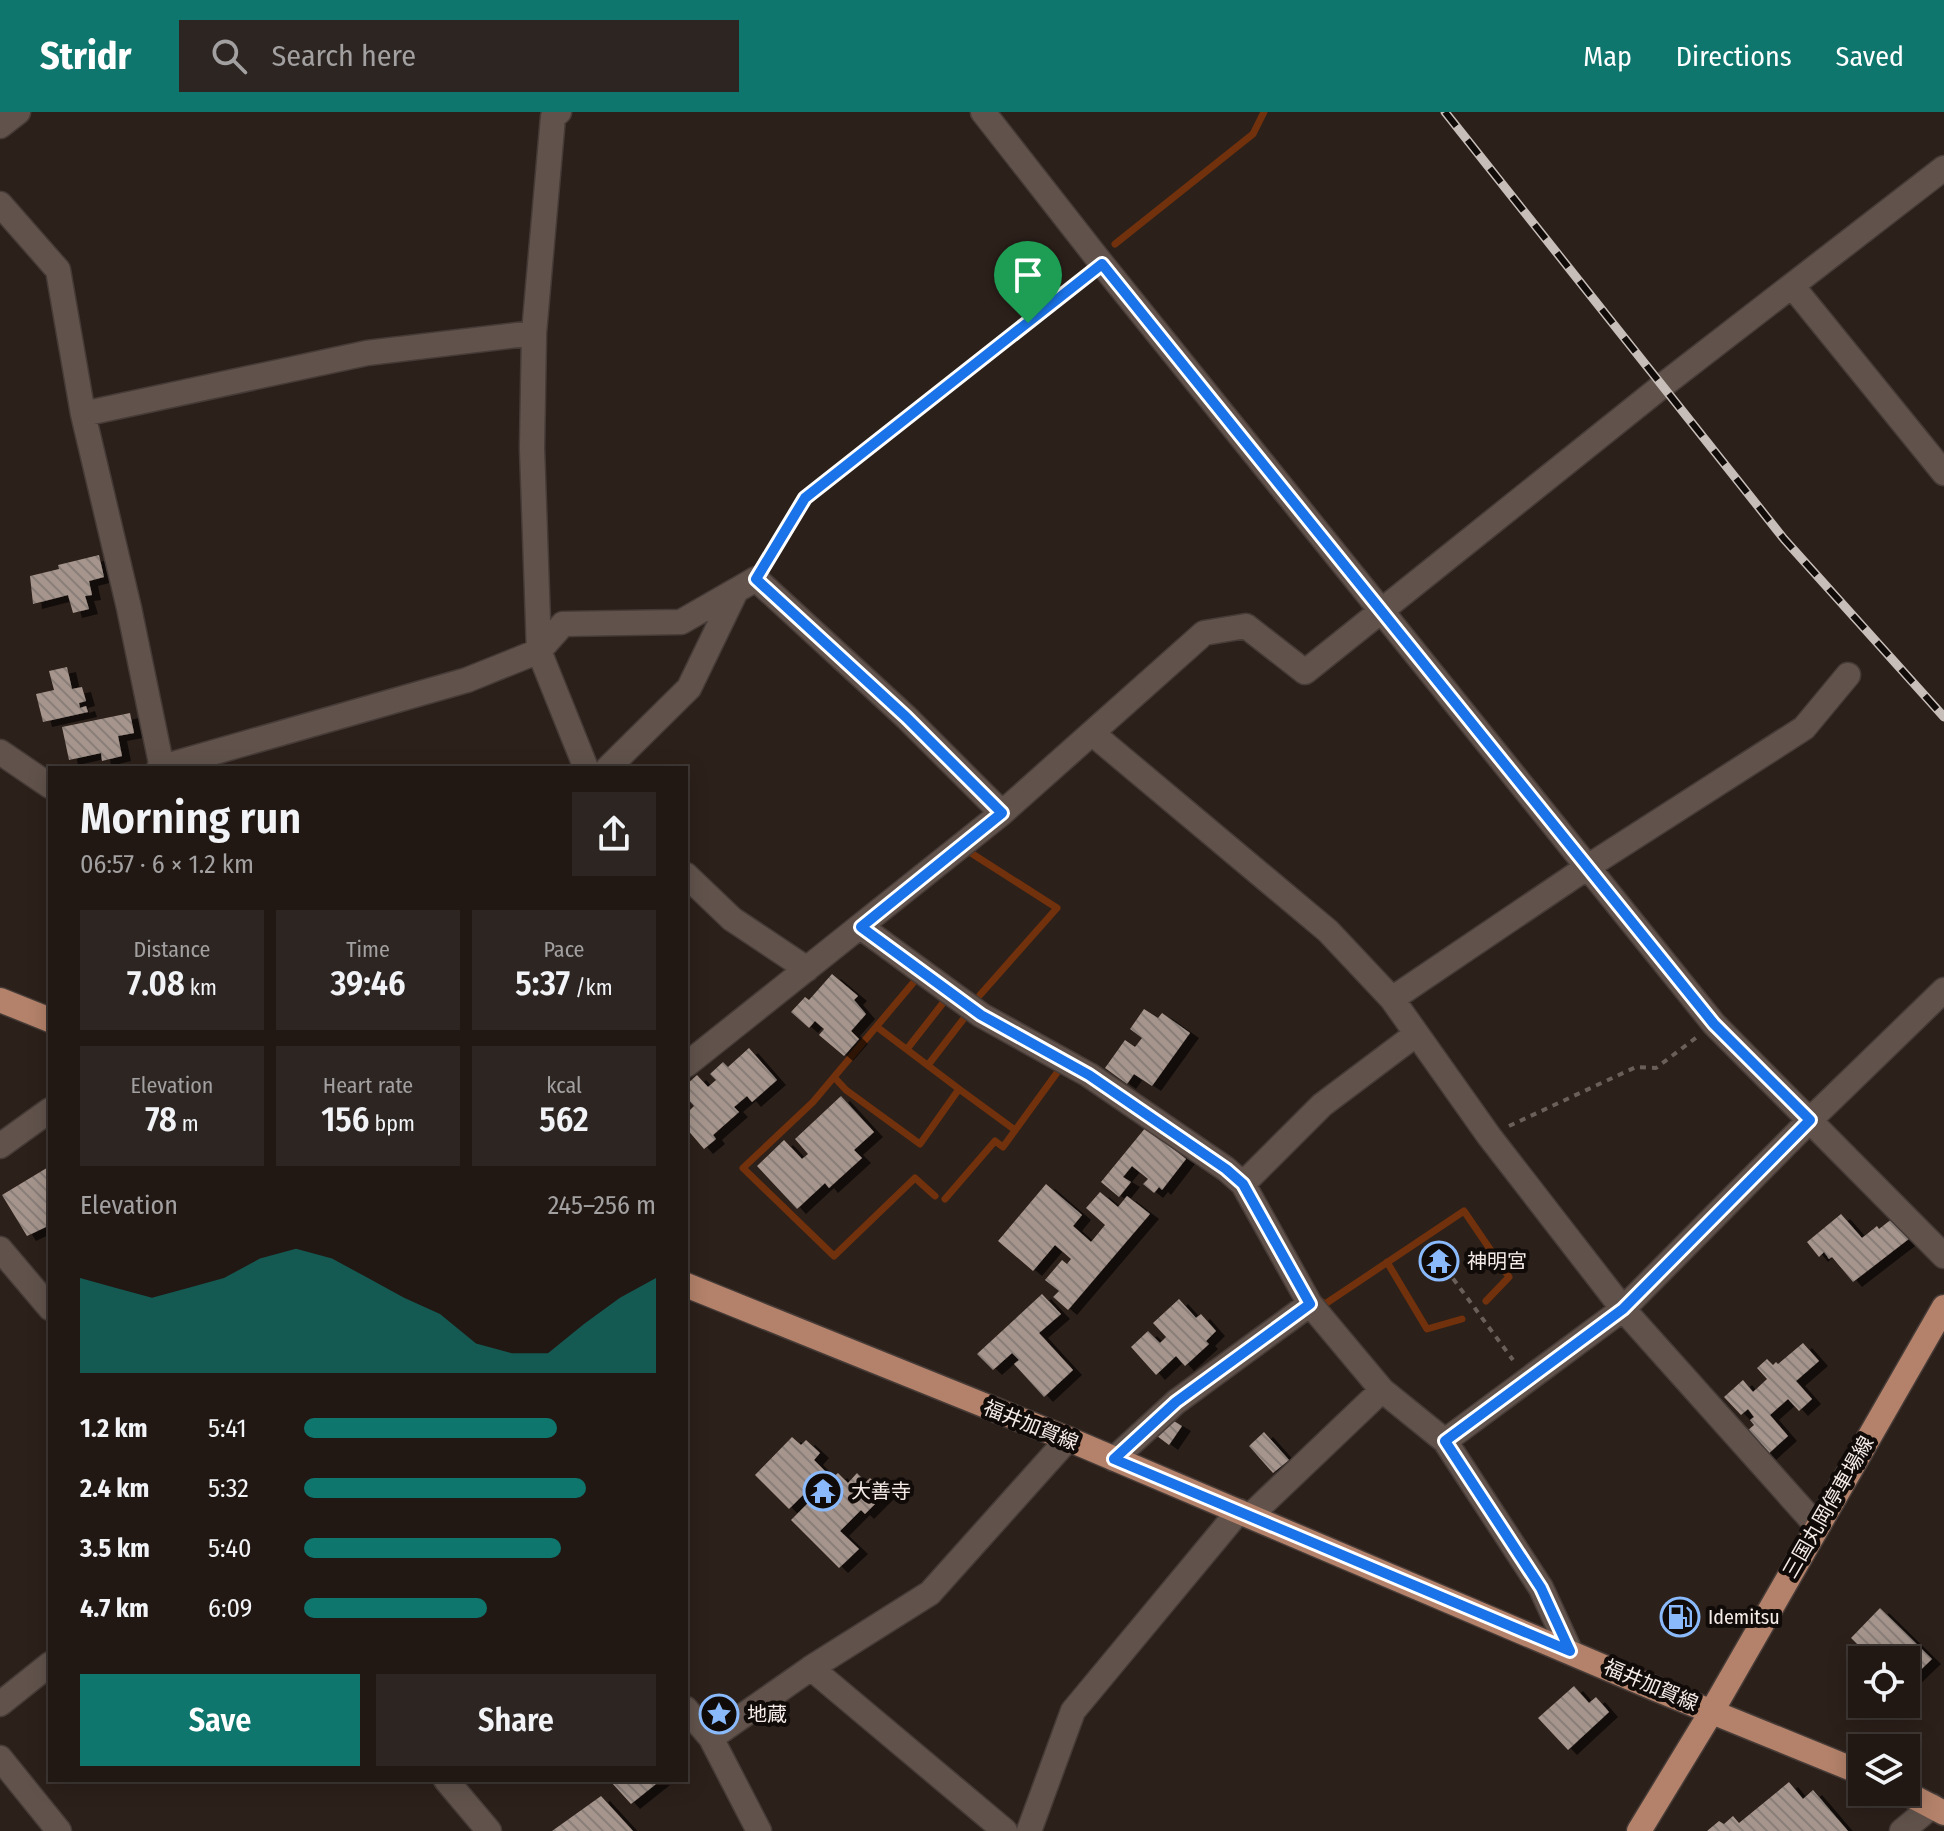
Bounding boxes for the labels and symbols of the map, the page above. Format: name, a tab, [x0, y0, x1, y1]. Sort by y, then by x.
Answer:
pin	[994, 241, 1062, 323]
temple icon: 神明宮	[1418, 1240, 1460, 1282]
place label: 神明宮	[1467, 1249, 1527, 1273]
street label: 福井加賀線	[980, 1395, 1082, 1455]
street label: 三国丸岡停車場線	[1778, 1432, 1878, 1582]
temple icon: 大善寺	[802, 1470, 844, 1512]
place label: 大善寺	[851, 1479, 911, 1503]
fuel station icon: Idemitsu	[1659, 1596, 1701, 1638]
place label: Idemitsu	[1708, 1605, 1780, 1629]
street label: 福井加賀線	[1600, 1654, 1702, 1716]
place icon: 地蔵	[698, 1693, 740, 1735]
place label: 地蔵	[747, 1702, 787, 1726]

